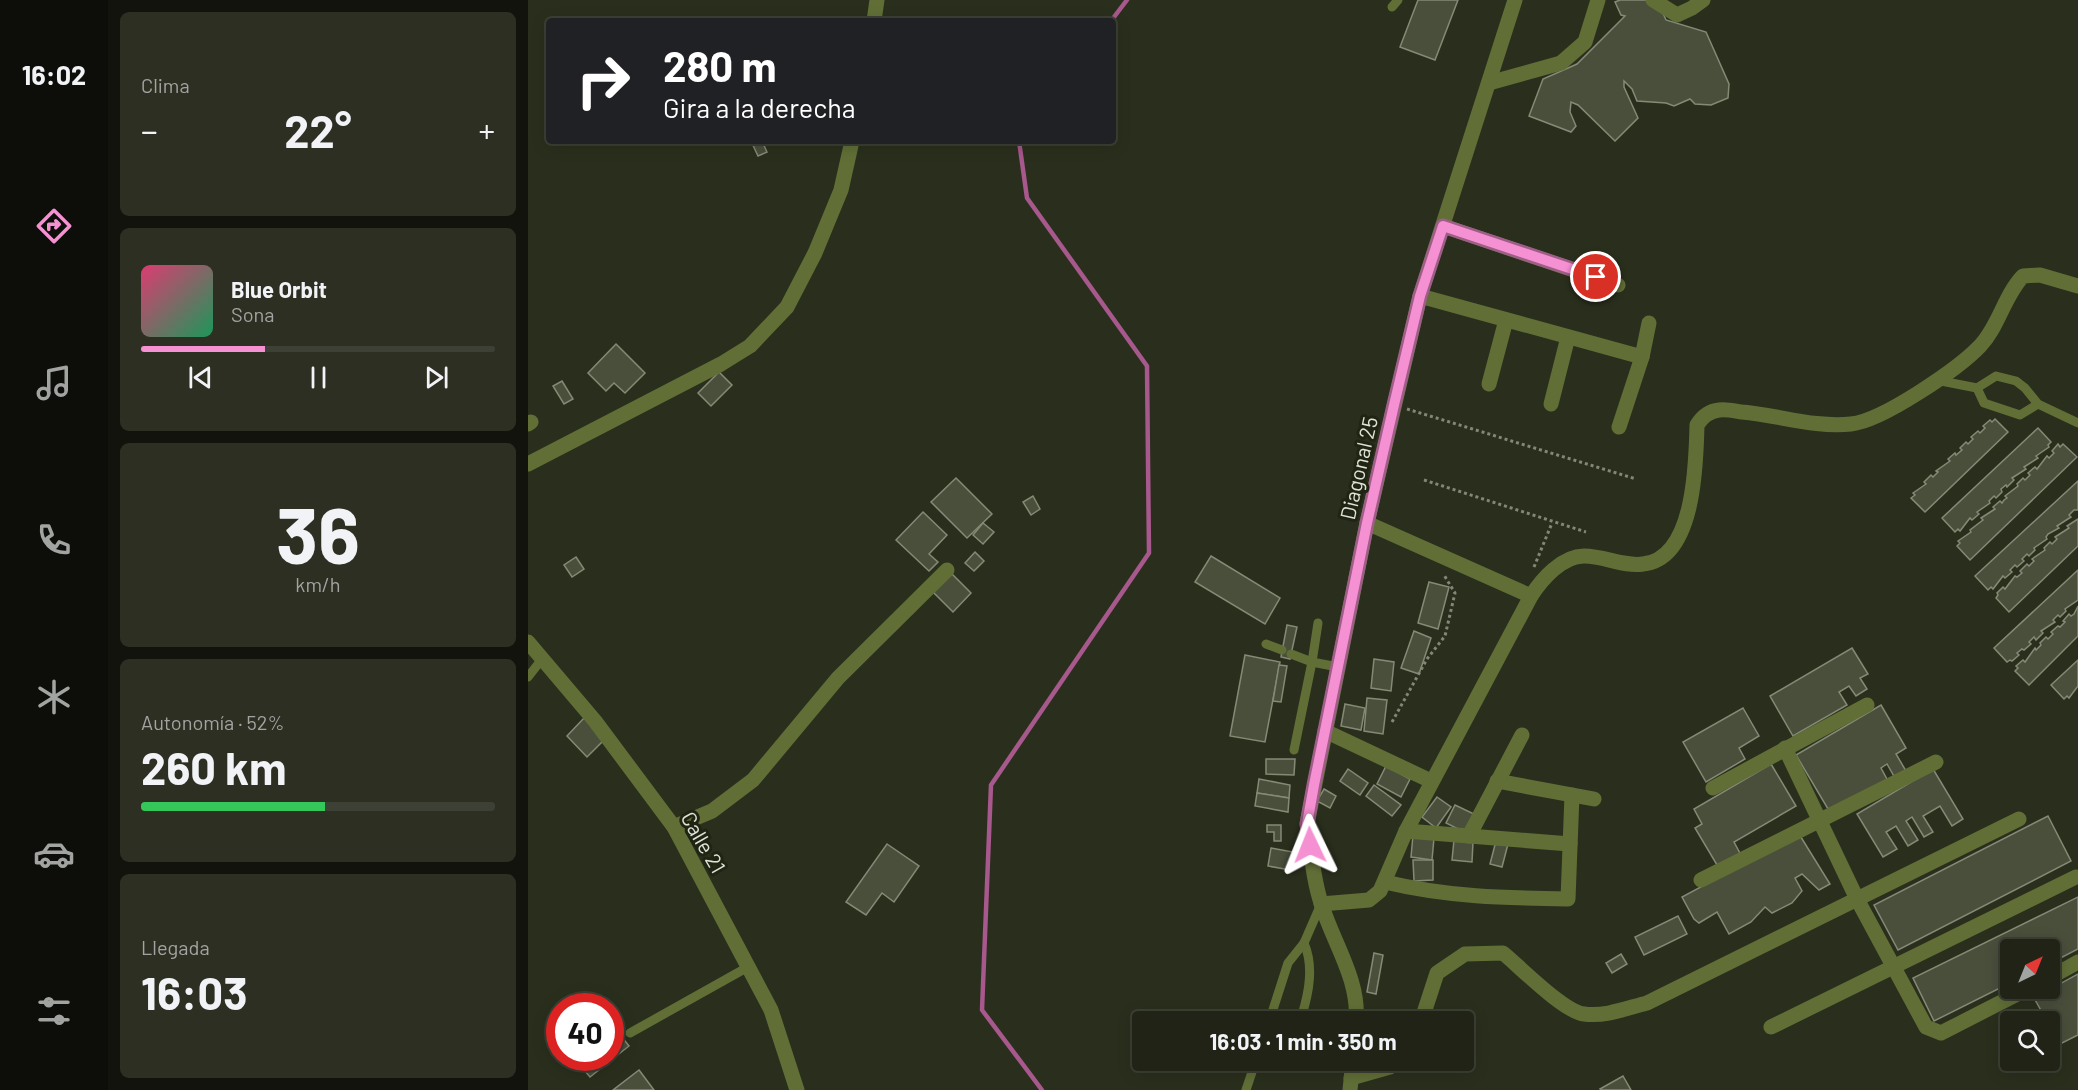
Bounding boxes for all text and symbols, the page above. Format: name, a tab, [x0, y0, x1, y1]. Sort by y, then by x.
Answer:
text: 280 m	[663, 40, 777, 90]
icon: right	[564, 42, 642, 120]
text: 16:02	[22, 58, 86, 90]
text: Clima	[141, 73, 190, 97]
text: Gira a la derecha	[663, 91, 856, 123]
text: 22°	[284, 103, 352, 157]
text: −	[141, 110, 158, 150]
text: +	[478, 110, 495, 150]
icon: directions	[33, 205, 75, 247]
pin	[1570, 251, 1621, 302]
icon: arrive	[1579, 260, 1612, 293]
text: Blue Orbit	[231, 276, 327, 302]
text: Sona	[231, 302, 275, 326]
icon: previous	[184, 361, 217, 394]
icon: pause	[302, 361, 335, 394]
icon: next	[420, 361, 453, 394]
icon: music	[33, 362, 75, 404]
street label: Diagonal 25	[1334, 414, 1382, 522]
text: 36	[276, 486, 360, 580]
icon: phone	[33, 519, 75, 561]
text: km/h	[295, 572, 341, 596]
icon: climate	[33, 676, 75, 718]
text: Autonomía · 52%	[141, 710, 284, 734]
text: 260 km	[141, 740, 287, 794]
street label: Calle 21	[676, 807, 732, 877]
position arrow	[1278, 813, 1342, 877]
icon: car	[33, 833, 75, 875]
text: Llegada	[141, 935, 210, 959]
north arrow	[2000, 939, 2060, 999]
map controls	[2000, 939, 2060, 1071]
text: 16:03	[141, 965, 247, 1019]
icon: filters	[33, 990, 75, 1032]
speed limit sign: 40	[546, 993, 624, 1071]
button: search	[2000, 1011, 2060, 1071]
text: 16:03 · 1 min · 350 m	[1209, 1028, 1397, 1054]

